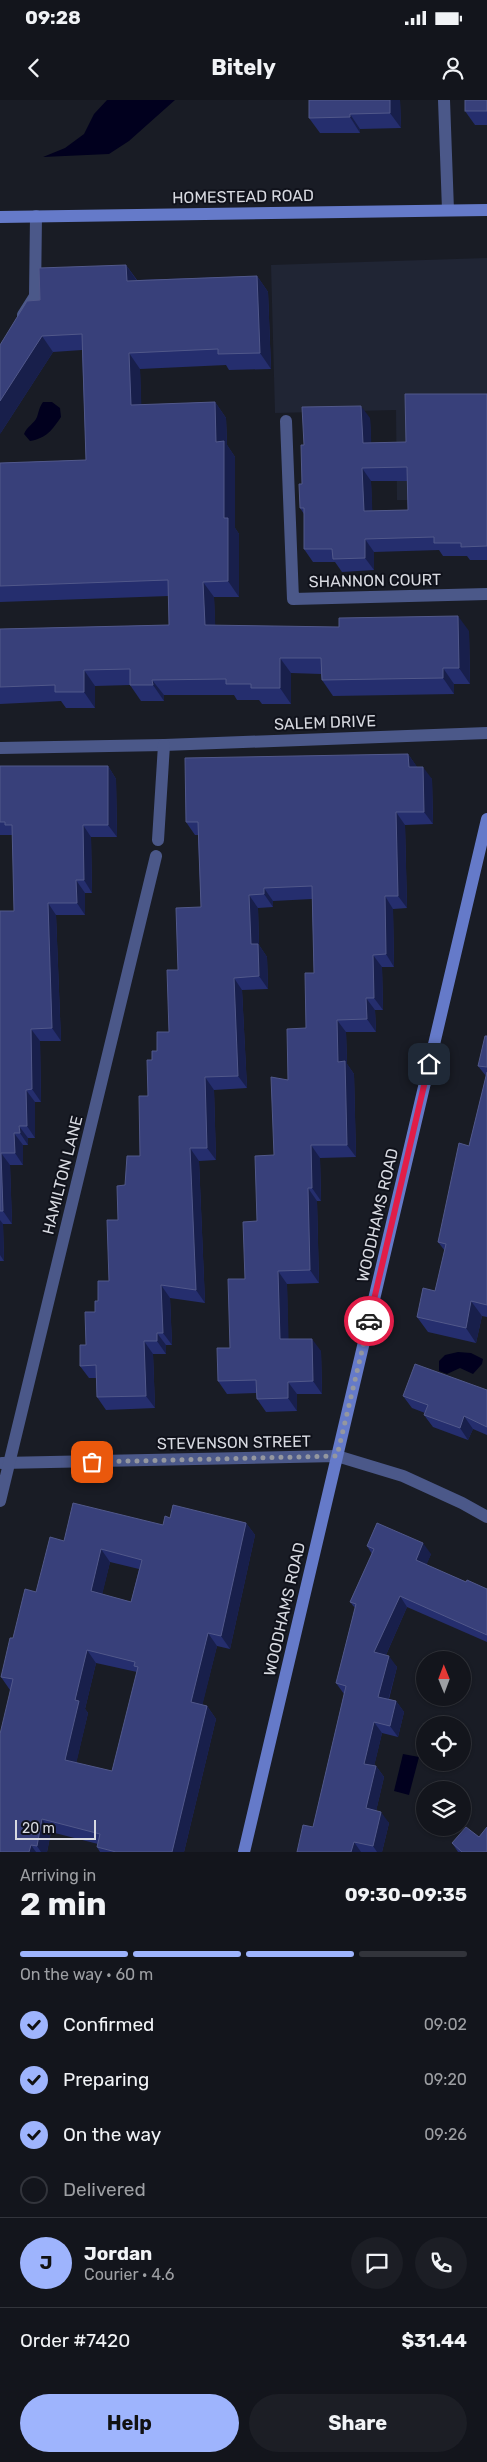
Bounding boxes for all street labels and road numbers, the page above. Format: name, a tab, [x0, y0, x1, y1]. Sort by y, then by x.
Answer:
street label: HOMESTEAD ROAD	[172, 186, 314, 207]
street label: SHANNON COURT	[309, 570, 441, 591]
street label: SALEM DRIVE	[274, 711, 376, 734]
street label: HAMILTON LANE	[39, 1114, 86, 1236]
street label: WOODHAMS ROAD	[353, 1146, 402, 1284]
street label: STEVENSON STREET	[157, 1432, 311, 1453]
street label: WOODHAMS ROAD	[260, 1540, 309, 1678]

